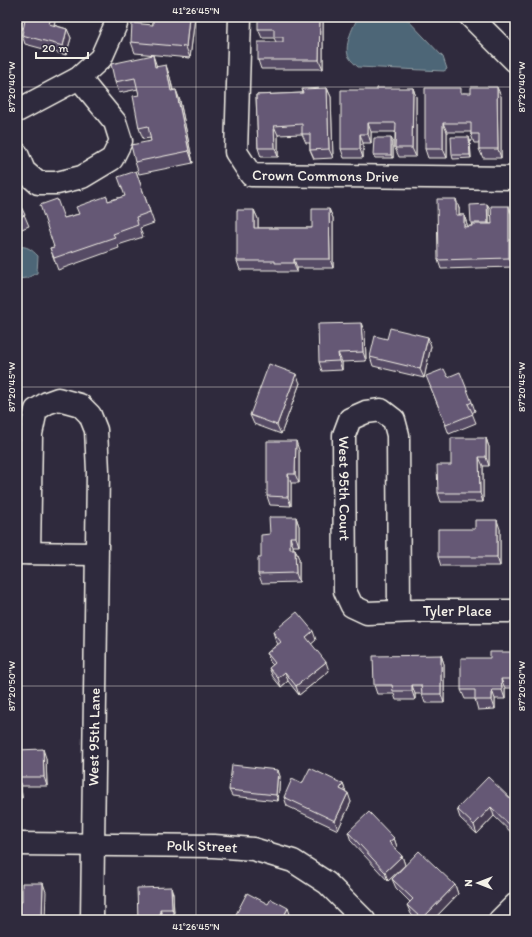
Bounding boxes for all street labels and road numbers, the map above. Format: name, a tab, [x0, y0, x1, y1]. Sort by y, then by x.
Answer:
street label: Crown Commons Drive	[252, 166, 399, 186]
street label: West 95th Court	[335, 436, 354, 541]
street label: Tyler Place	[423, 602, 492, 620]
street label: West 95th Lane	[84, 688, 104, 786]
street label: Polk Street	[166, 837, 239, 857]

